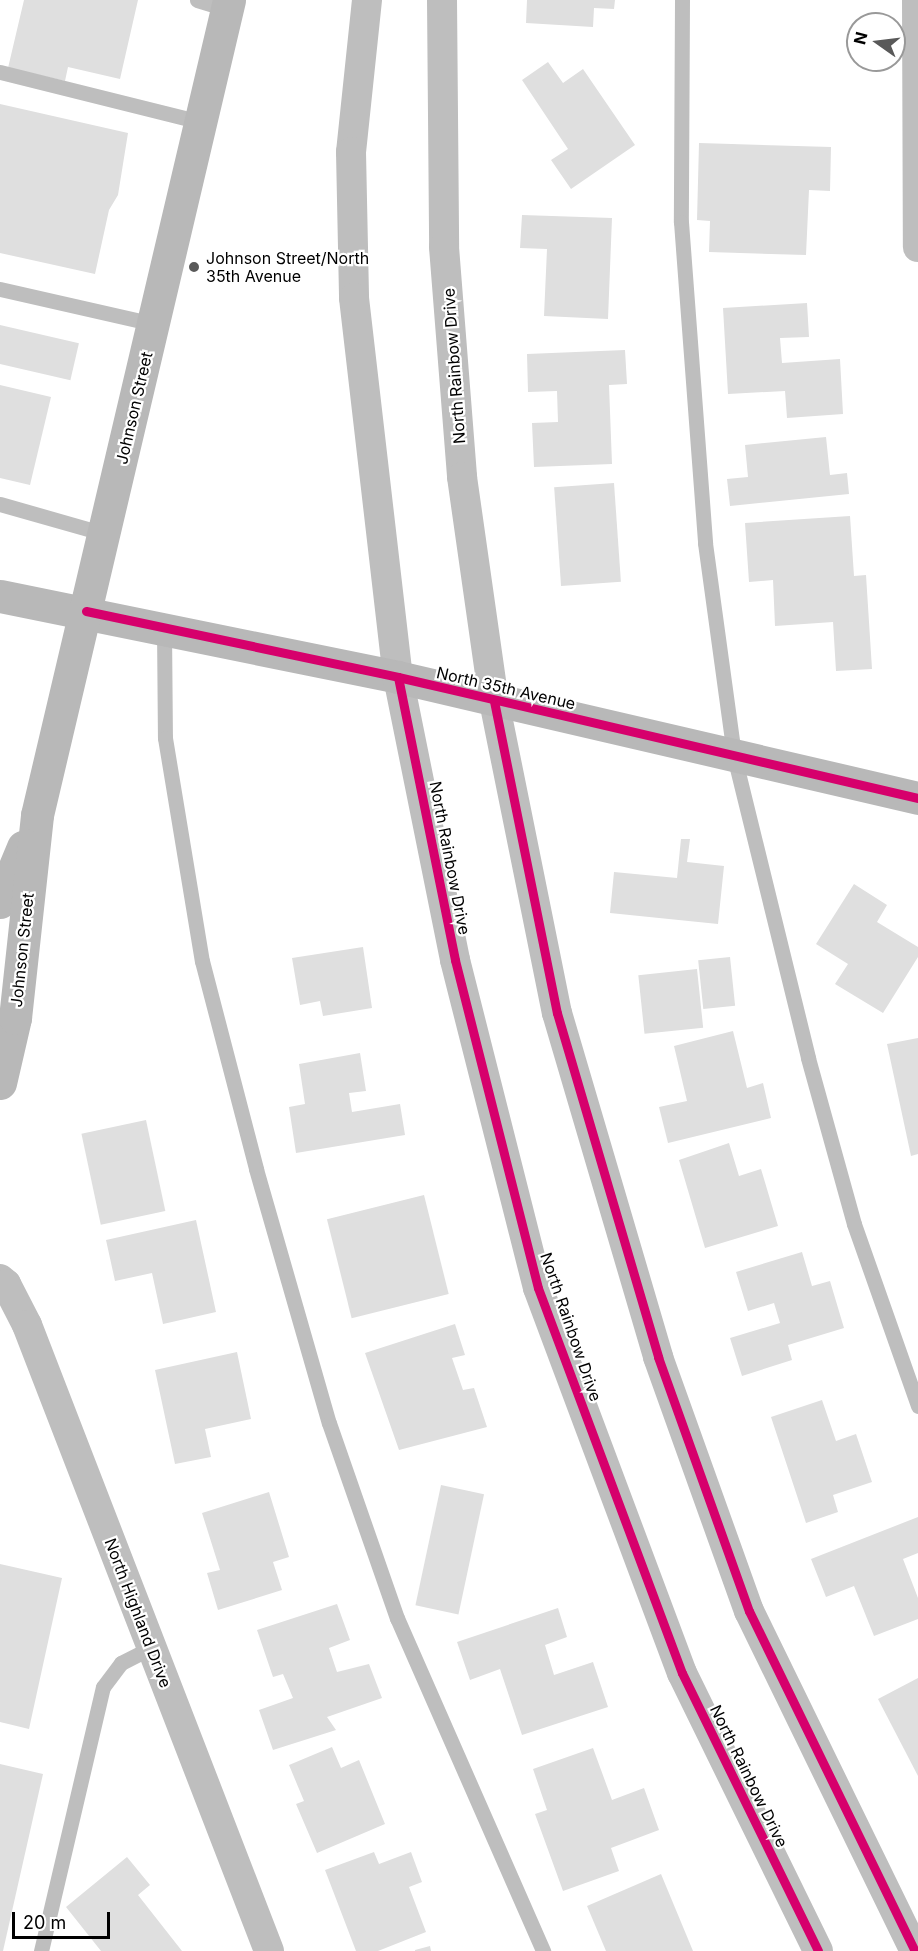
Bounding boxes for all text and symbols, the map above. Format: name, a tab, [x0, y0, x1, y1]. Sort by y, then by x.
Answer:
north arrow	[846, 12, 906, 72]
text: N	[849, 30, 872, 46]
place label: Johnson Street/North 35th Avenue	[206, 248, 369, 286]
marker: Johnson Street/North 35th Avenue	[187, 260, 201, 274]
street label: North Rainbow Drive	[439, 287, 469, 445]
street label: Johnson Street	[112, 350, 156, 466]
street label: North 35th Avenue	[435, 663, 577, 713]
street label: North Rainbow Drive	[426, 780, 474, 936]
street label: Johnson Street	[6, 892, 38, 1008]
street label: North Rainbow Drive	[537, 1250, 605, 1404]
street label: North Highland Drive	[101, 1536, 175, 1690]
street label: North Rainbow Drive	[706, 1702, 792, 1850]
scale bar	[15, 1900, 112, 1938]
text: 20 m	[23, 1912, 66, 1933]

